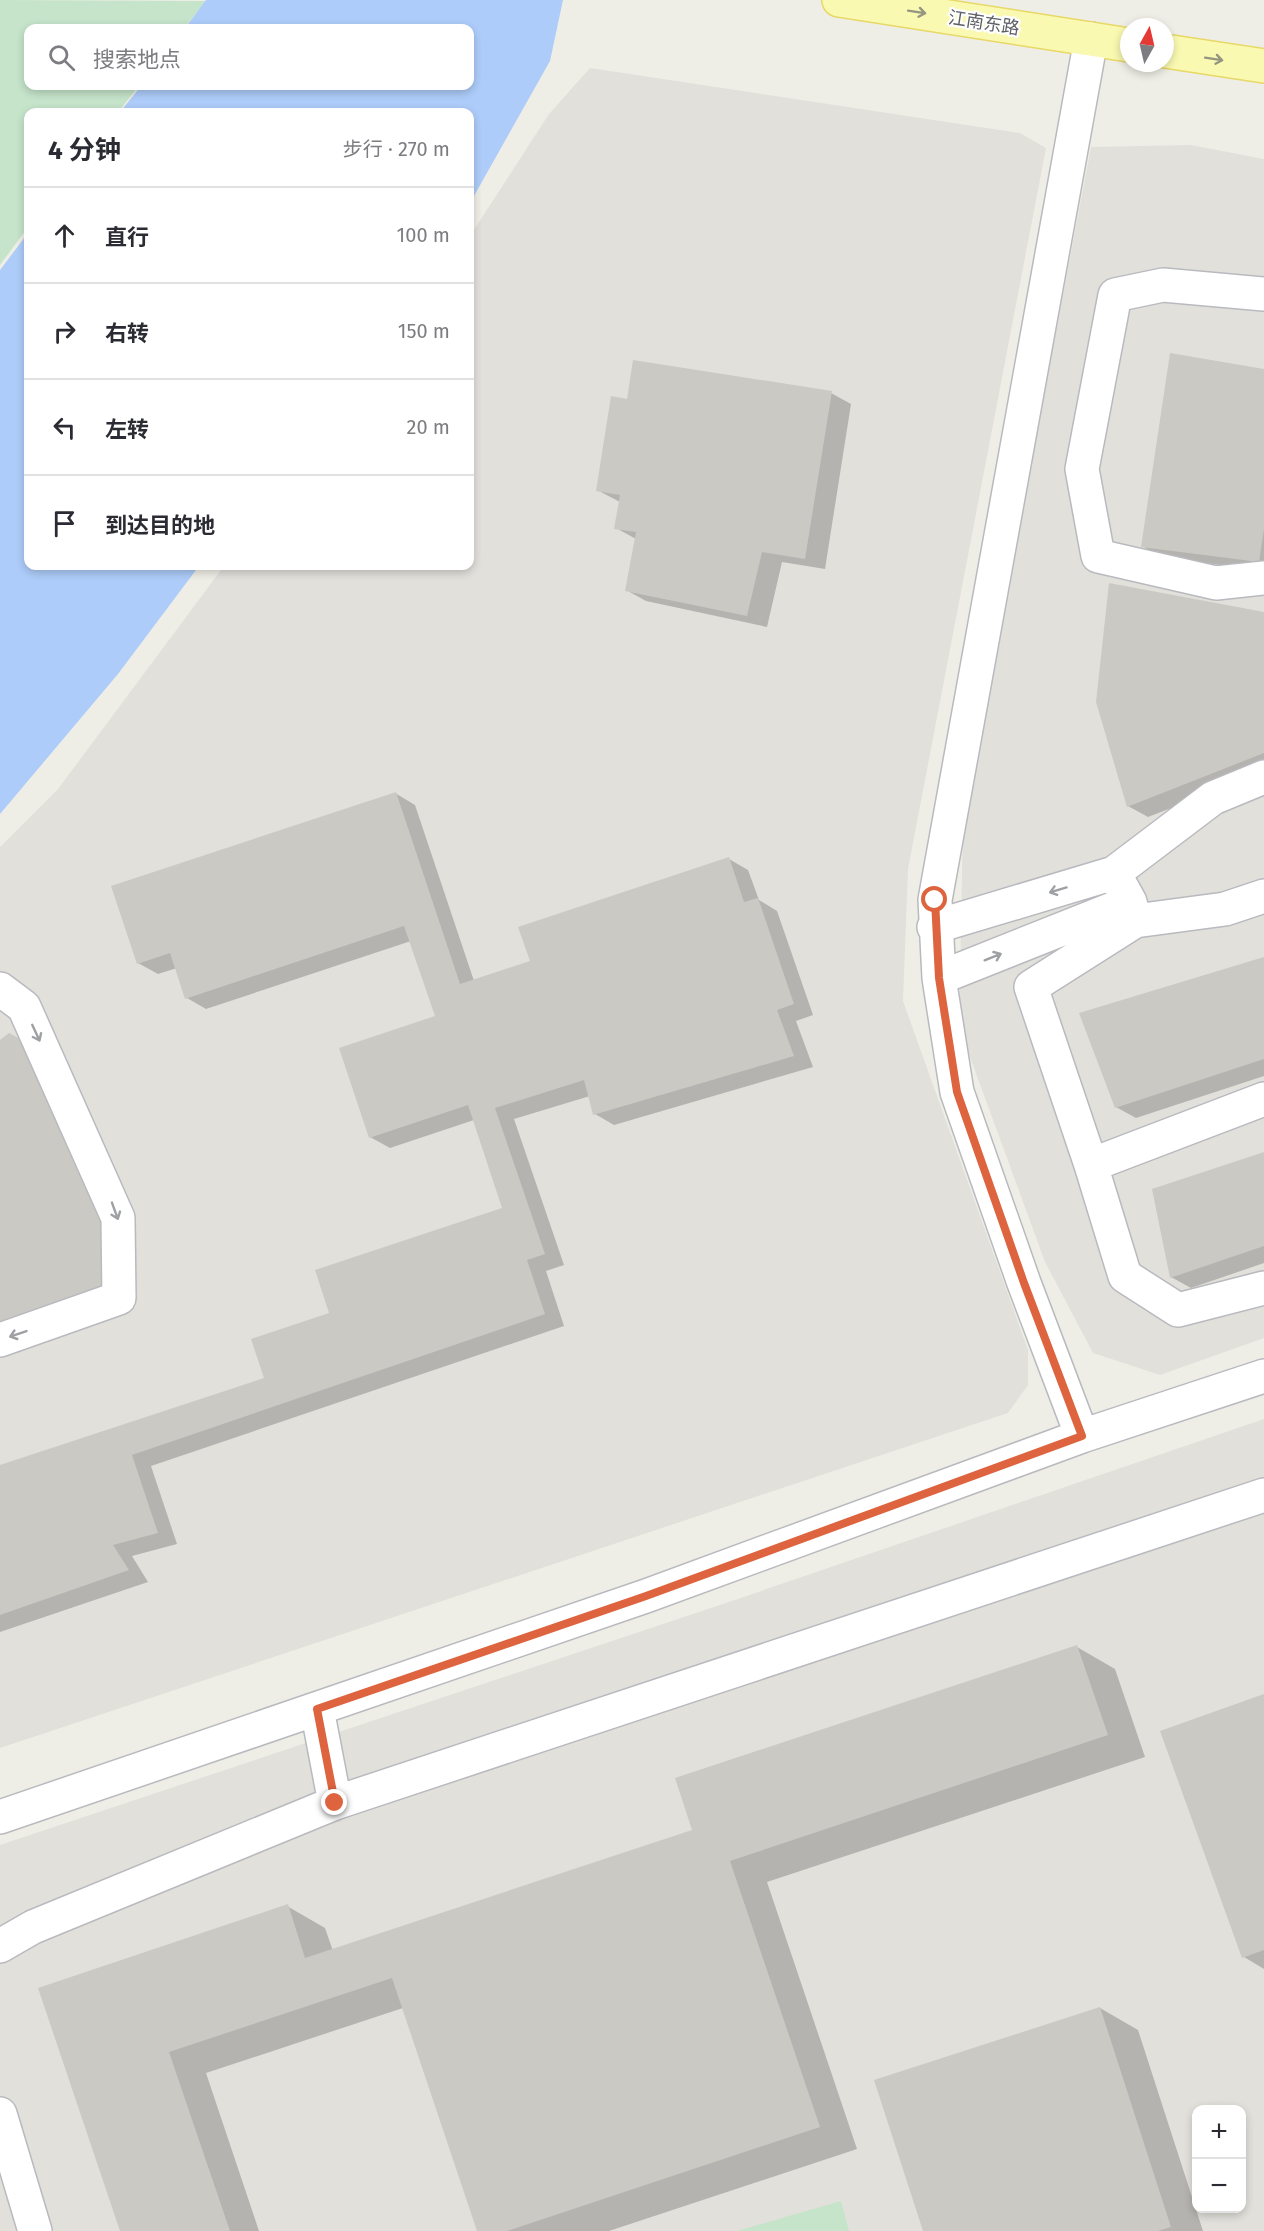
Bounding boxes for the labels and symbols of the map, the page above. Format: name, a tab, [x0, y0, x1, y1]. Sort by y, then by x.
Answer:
one-way arrow	[907, 7, 927, 18]
street label: 江南东路	[947, 7, 1021, 39]
north arrow	[1120, 18, 1174, 72]
one-way arrow	[1204, 53, 1224, 64]
one-way arrow	[1049, 885, 1068, 896]
route start	[921, 886, 947, 912]
one-way arrow	[984, 951, 1002, 962]
one-way arrow	[31, 1024, 42, 1042]
one-way arrow	[110, 1202, 121, 1220]
one-way arrow	[9, 1329, 28, 1340]
route end	[321, 1789, 347, 1815]

